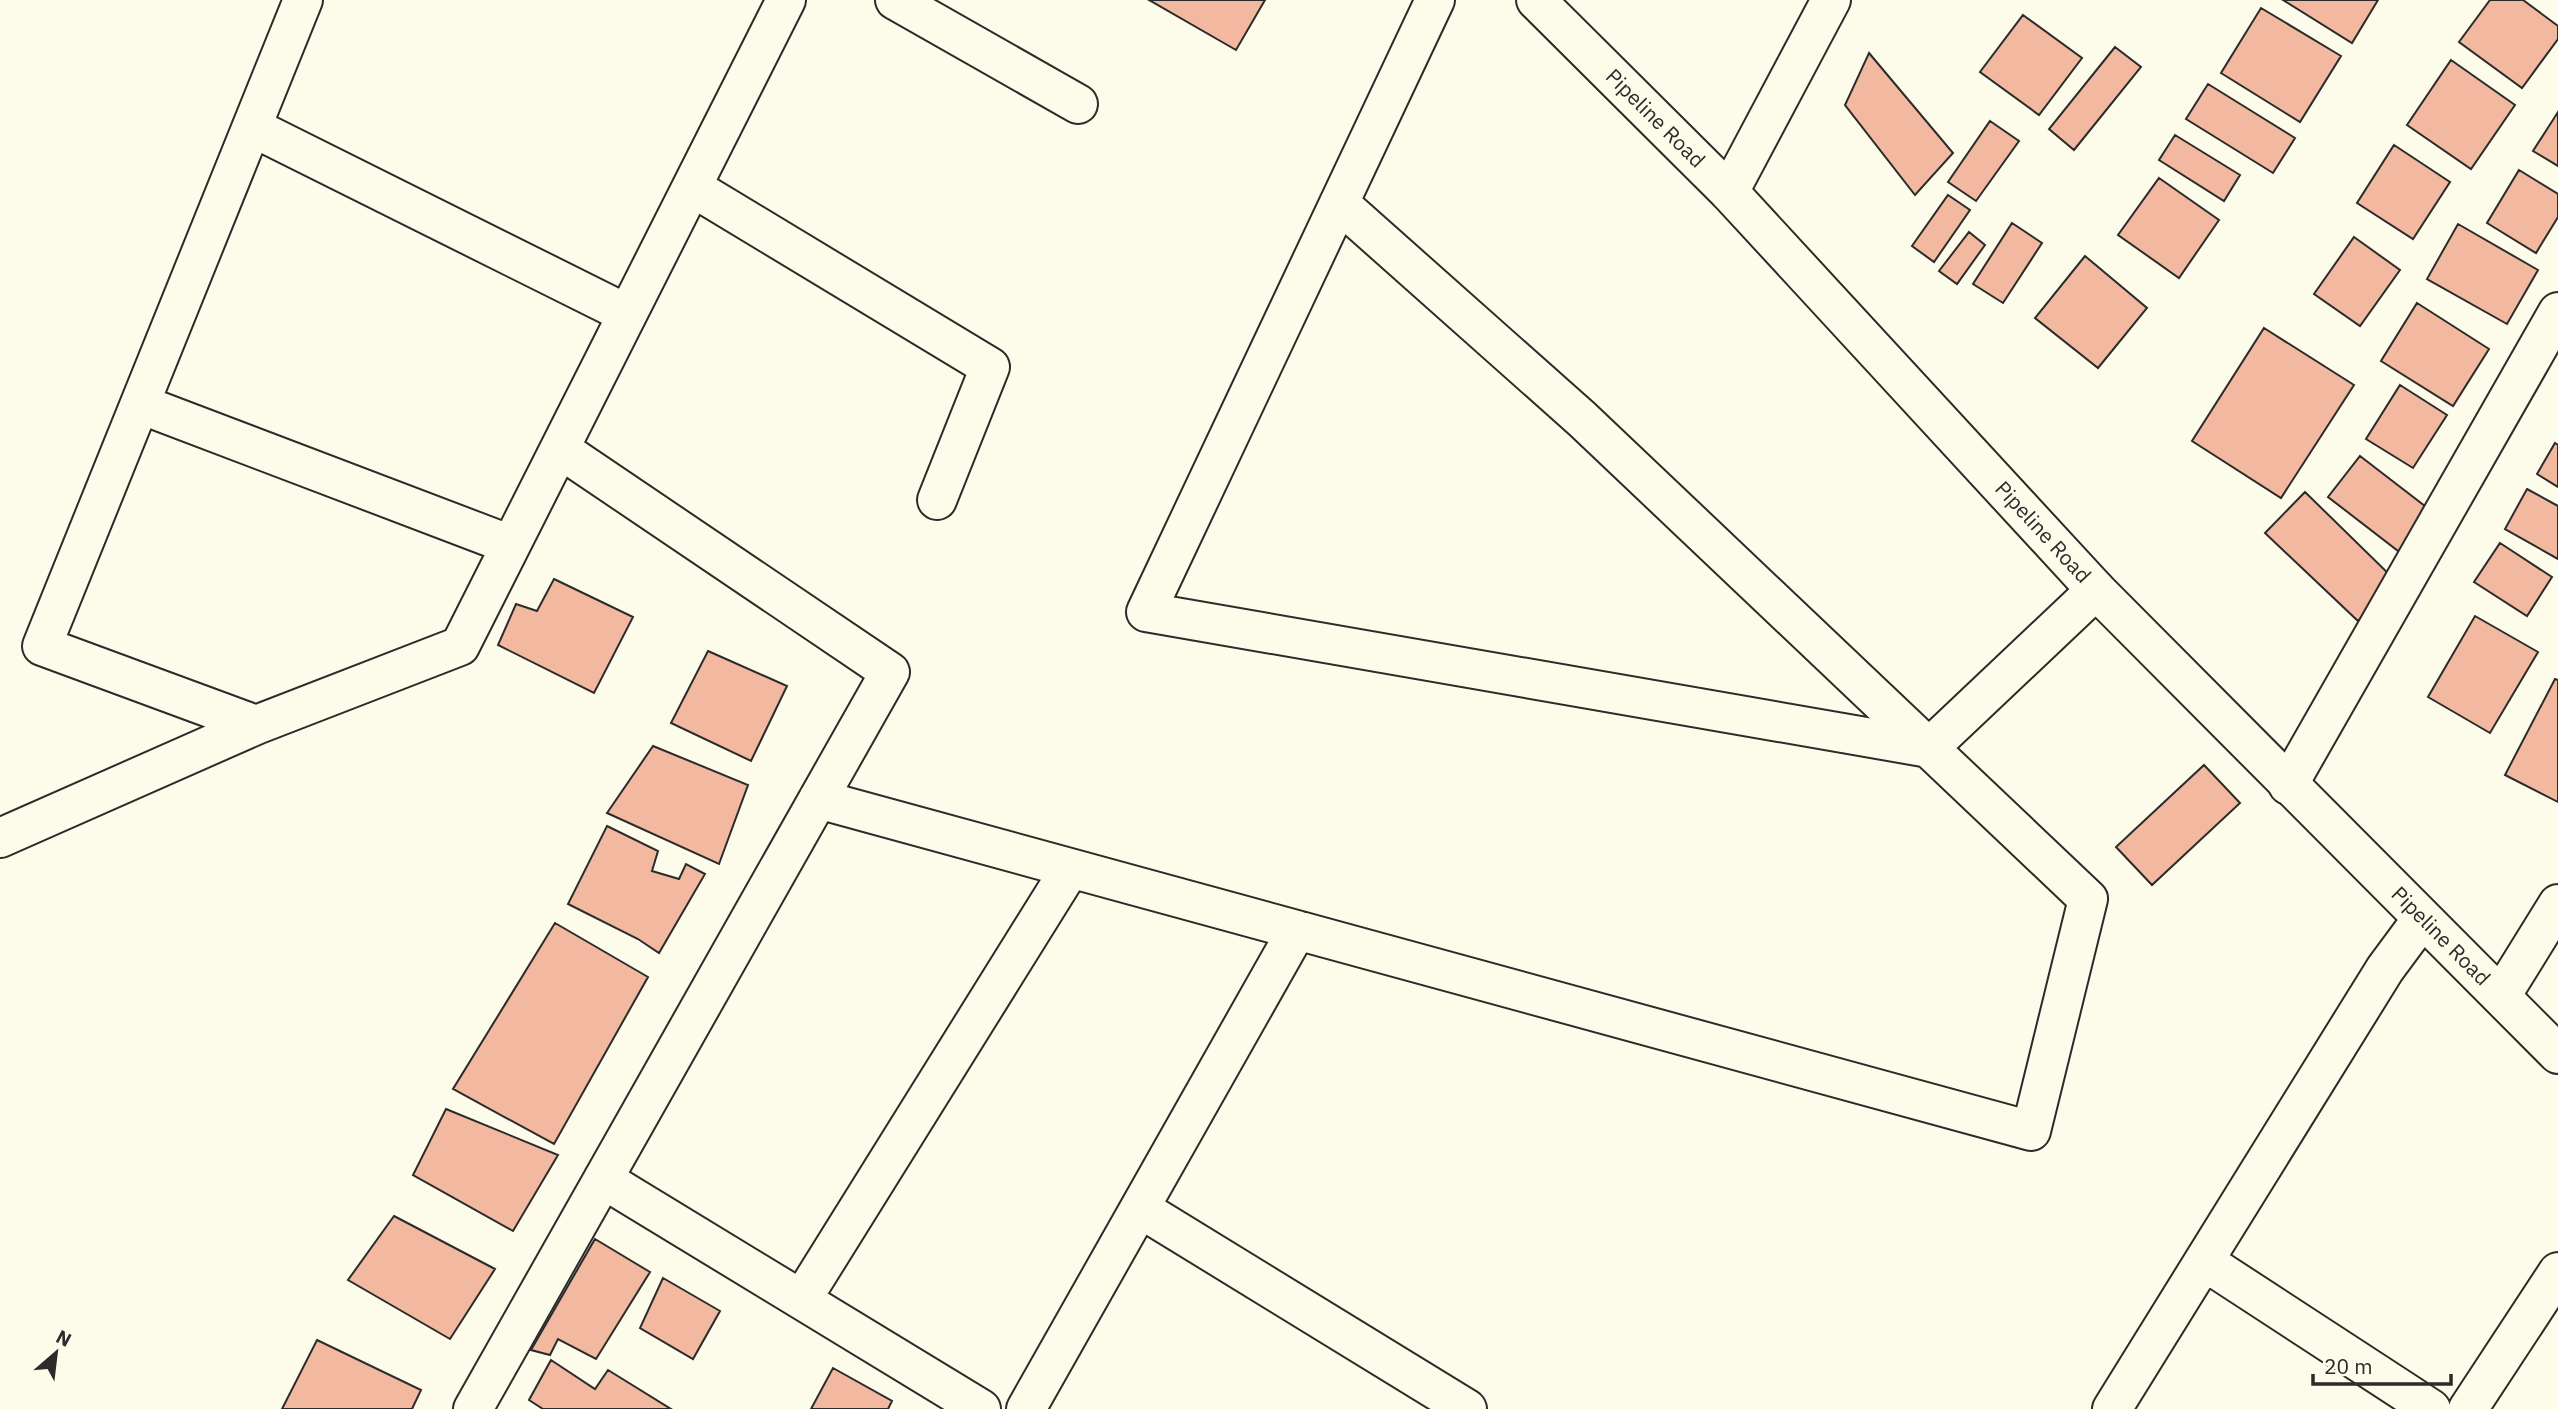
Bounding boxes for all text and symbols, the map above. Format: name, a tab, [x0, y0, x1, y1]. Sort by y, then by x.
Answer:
street label: Pipeline Road	[1600, 62, 1712, 173]
street label: Pipeline Road	[1989, 474, 2098, 589]
street label: Pipeline Road	[2386, 880, 2497, 991]
north arrow	[21, 1318, 91, 1388]
text: N	[52, 1324, 76, 1352]
scale bar	[2313, 1342, 2451, 1386]
text: 20 m	[2324, 1352, 2373, 1380]

